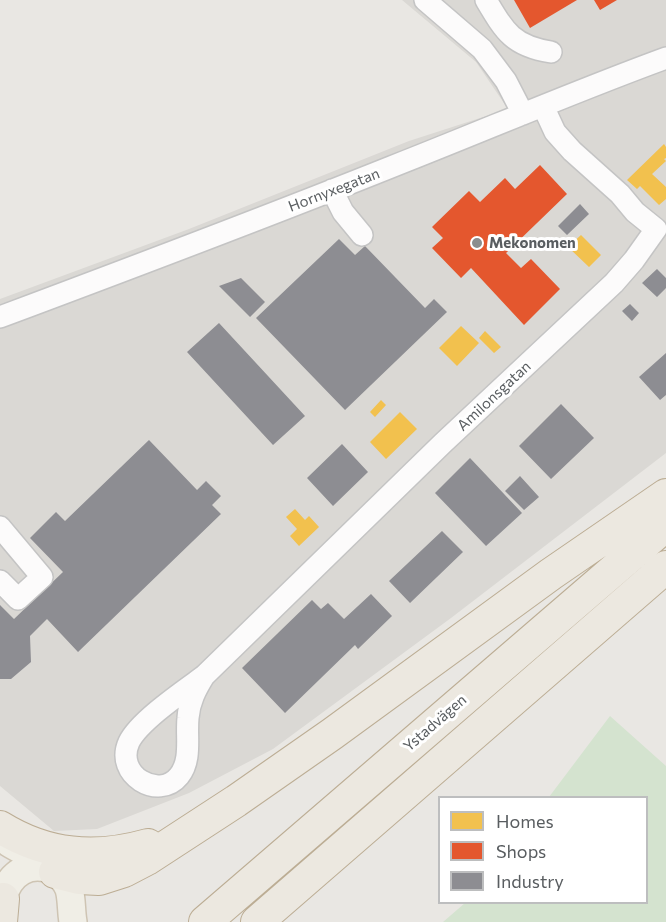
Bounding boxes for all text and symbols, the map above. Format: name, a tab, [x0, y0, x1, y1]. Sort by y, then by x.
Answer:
street label: Hornyxegatan	[286, 164, 382, 216]
place label: Mekonomen	[489, 234, 576, 252]
marker: Mekonomen	[470, 236, 484, 250]
street label: Amilonsgatan	[454, 357, 534, 435]
street label: Ystadvägen	[400, 691, 470, 755]
legend	[438, 796, 648, 904]
text: Homes	[496, 810, 554, 832]
text: Shops	[496, 840, 546, 862]
text: Industry	[496, 870, 564, 892]

